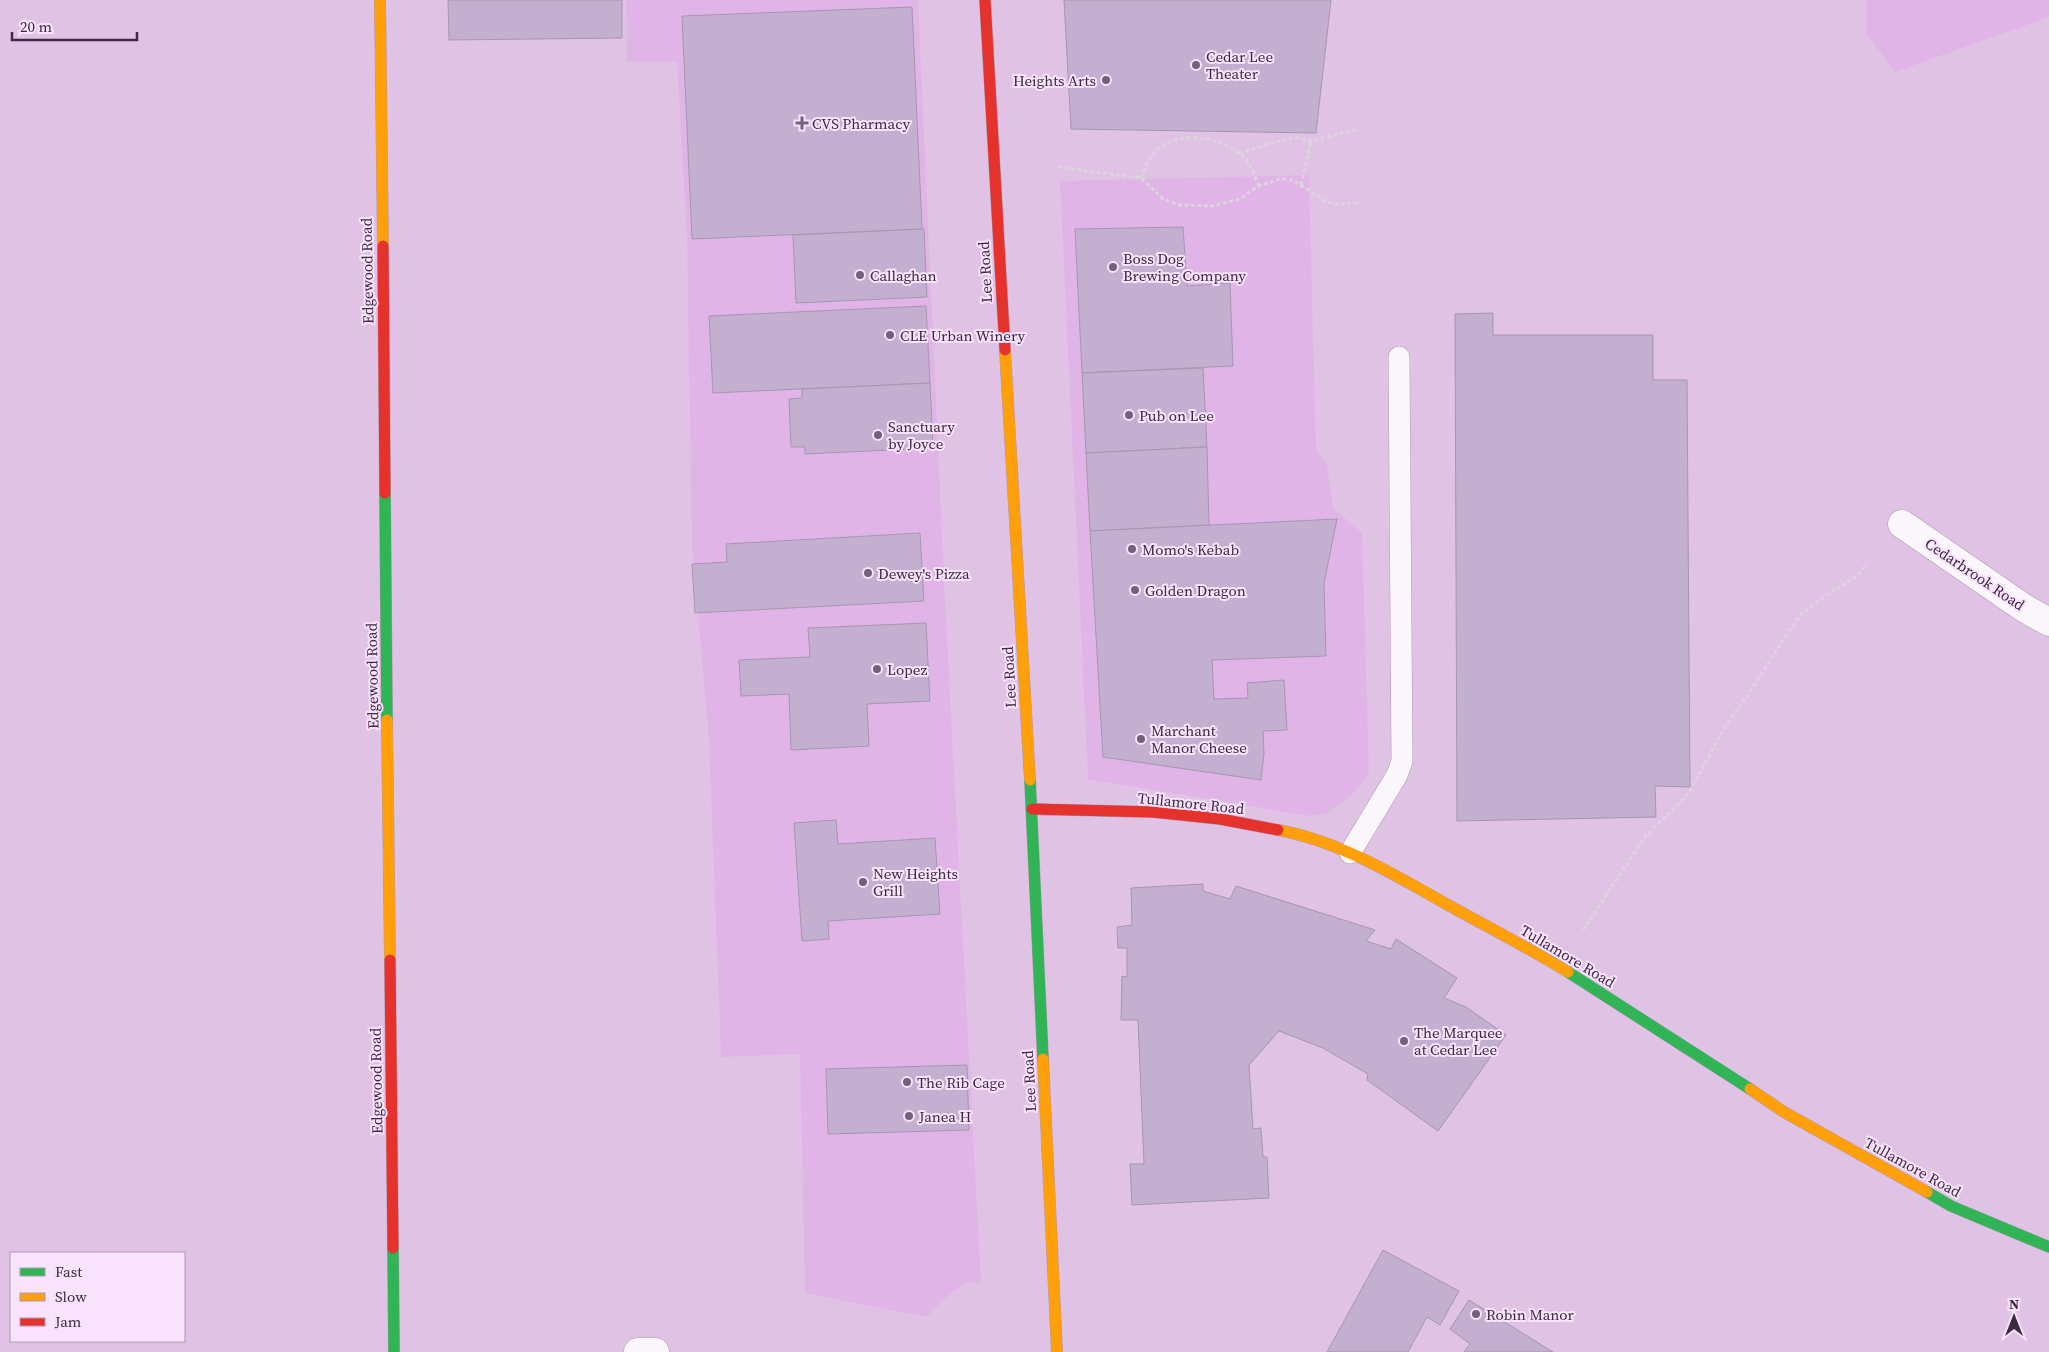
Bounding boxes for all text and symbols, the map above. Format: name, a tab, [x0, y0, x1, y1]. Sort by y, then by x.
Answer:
scale bar	[12, 10, 138, 42]
text: 20 m	[20, 16, 52, 37]
place label: Cedar Lee Theater	[1206, 46, 1273, 84]
marker: Cedar Lee Theater	[1190, 59, 1202, 71]
place label: Heights Arts	[1013, 70, 1096, 91]
marker: Heights Arts	[1100, 74, 1112, 86]
place label: CVS Pharmacy	[812, 113, 911, 134]
marker: CVS Pharmacy	[796, 117, 808, 129]
street label: Edgewood Road	[356, 217, 378, 324]
street label: Lee Road	[973, 240, 997, 303]
place label: Boss Dog Brewing Company	[1123, 248, 1246, 286]
marker: Boss Dog Brewing Company	[1107, 261, 1119, 273]
place label: Callaghan	[870, 265, 937, 286]
marker: Callaghan	[854, 269, 866, 281]
place label: CLE Urban Winery	[900, 325, 1025, 346]
marker: CLE Urban Winery	[884, 329, 896, 341]
place label: Pub on Lee	[1139, 405, 1214, 426]
marker: Pub on Lee	[1123, 409, 1135, 421]
place label: Sanctuary by Joyce	[888, 416, 955, 454]
marker: Sanctuary by Joyce	[872, 429, 884, 441]
street label: Cedarbrook Road	[1921, 533, 2029, 615]
place label: Momo's Kebab	[1142, 539, 1239, 560]
marker: Momo's Kebab	[1126, 543, 1138, 555]
place label: Dewey's Pizza	[878, 563, 970, 584]
marker: Dewey's Pizza	[862, 567, 874, 579]
place label: Golden Dragon	[1145, 580, 1246, 601]
marker: Golden Dragon	[1129, 584, 1141, 596]
street label: Edgewood Road	[361, 622, 383, 729]
street label: Lee Road	[997, 645, 1021, 708]
place label: Lopez	[887, 659, 927, 680]
marker: Lopez	[871, 663, 883, 675]
place label: Marchant Manor Cheese	[1151, 720, 1247, 758]
marker: Marchant Manor Cheese	[1135, 733, 1147, 745]
street label: Tullamore Road	[1137, 787, 1246, 819]
place label: New Heights Grill	[873, 863, 958, 901]
marker: New Heights Grill	[857, 876, 869, 888]
street label: Tullamore Road	[1517, 919, 1620, 993]
place label: The Marquee at Cedar Lee	[1414, 1022, 1503, 1060]
street label: Edgewood Road	[365, 1027, 387, 1134]
marker: The Marquee at Cedar Lee	[1398, 1035, 1410, 1047]
street label: Lee Road	[1017, 1049, 1041, 1112]
place label: The Rib Cage	[917, 1072, 1005, 1093]
marker: The Rib Cage	[901, 1076, 913, 1088]
place label: Janea H	[918, 1106, 972, 1127]
marker: Janea H	[903, 1110, 915, 1122]
street label: Tullamore Road	[1861, 1132, 1965, 1202]
legend	[10, 1252, 185, 1342]
text: Fast	[55, 1261, 82, 1282]
text: Slow	[55, 1286, 87, 1307]
north arrow	[1989, 1292, 2039, 1342]
text: N	[2009, 1294, 2019, 1314]
place label: Robin Manor	[1486, 1304, 1575, 1325]
marker: Robin Manor	[1470, 1308, 1482, 1320]
text: Jam	[54, 1311, 82, 1332]

